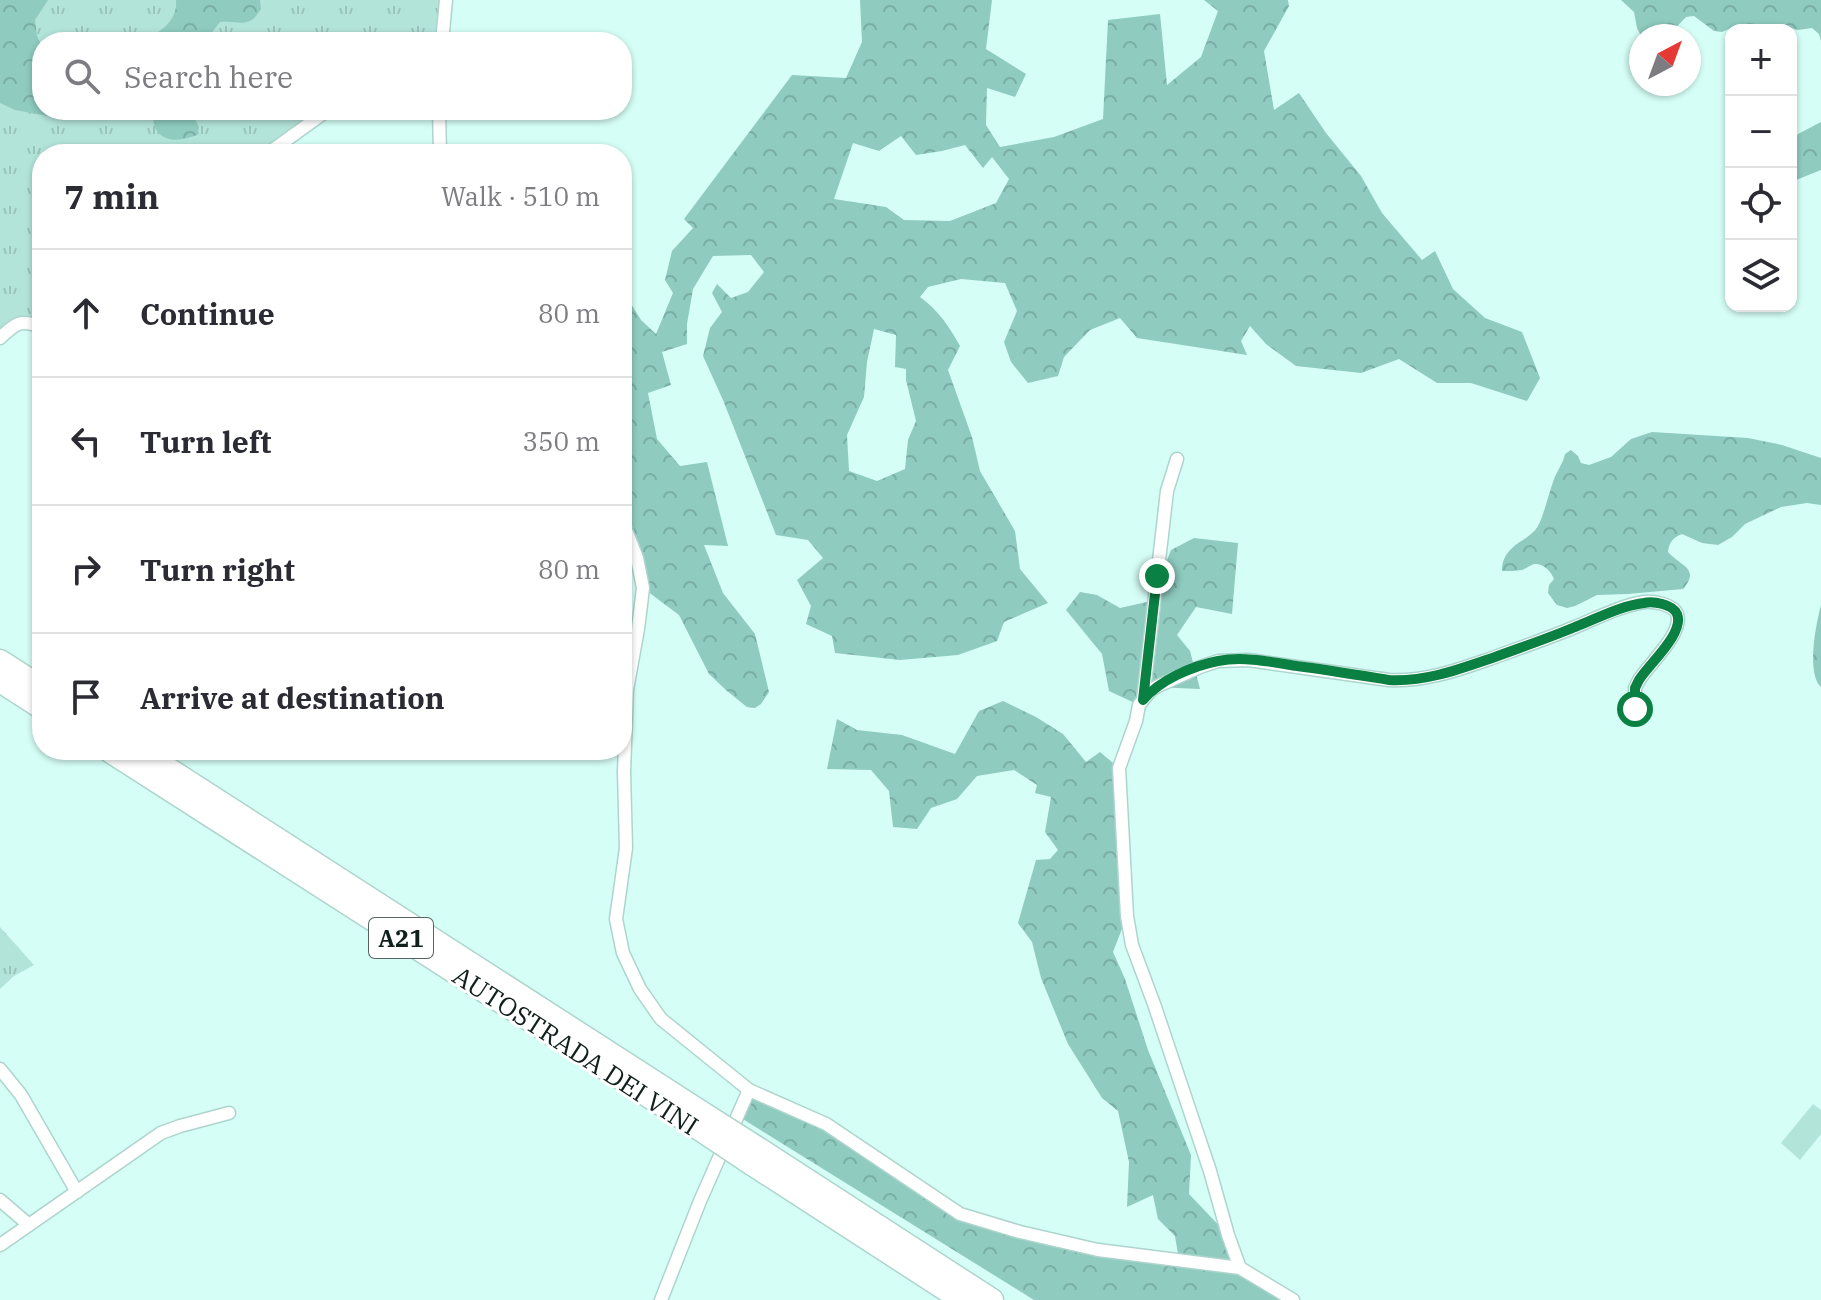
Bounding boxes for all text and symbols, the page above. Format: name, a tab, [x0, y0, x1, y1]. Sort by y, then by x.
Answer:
north arrow	[1629, 24, 1701, 96]
map controls	[1725, 24, 1797, 312]
button: +	[1725, 24, 1797, 96]
search box	[32, 32, 632, 120]
icon: search	[60, 54, 104, 98]
text: Search here	[124, 57, 293, 96]
button: −	[1725, 96, 1797, 168]
button: locate	[1725, 168, 1797, 240]
text: 7 min	[64, 174, 159, 218]
text: Walk · 510 m	[441, 179, 600, 213]
button: layers	[1725, 240, 1797, 312]
icon: ahead	[64, 291, 108, 335]
text: Continue	[140, 294, 275, 333]
text: 80 m	[538, 296, 600, 330]
icon: left	[64, 419, 108, 463]
text: Turn left	[140, 422, 272, 461]
text: 350 m	[522, 424, 600, 458]
icon: right	[64, 547, 108, 591]
text: Turn right	[140, 550, 295, 589]
text: 80 m	[538, 552, 600, 586]
route end	[1139, 558, 1175, 594]
icon: arrive	[64, 675, 108, 719]
text: Arrive at destination	[140, 678, 445, 717]
route start	[1617, 691, 1653, 727]
road number: A21	[369, 918, 433, 958]
street label: AUTOSTRADA DEI VINI	[447, 958, 705, 1142]

